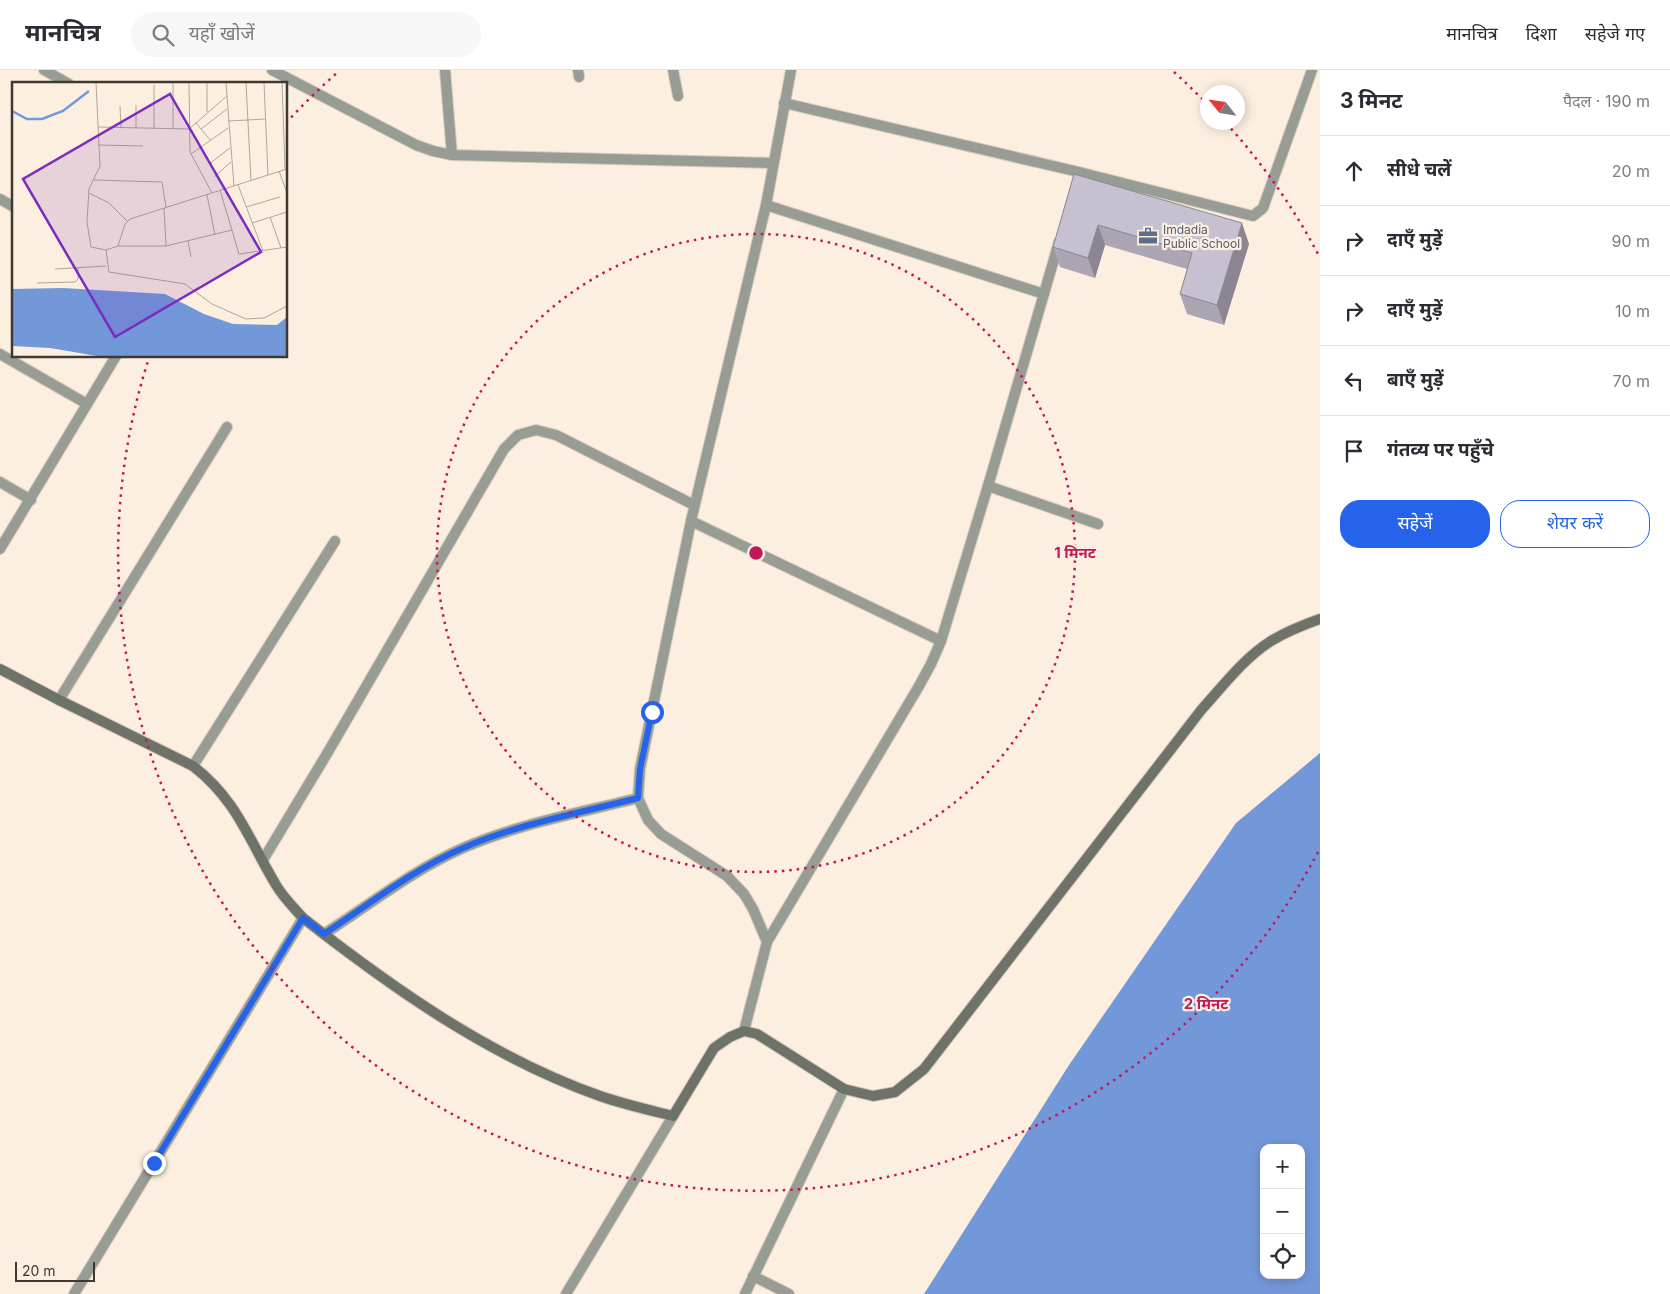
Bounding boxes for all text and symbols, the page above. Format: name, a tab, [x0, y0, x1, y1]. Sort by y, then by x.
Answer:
search box	[131, 12, 481, 57]
text: मानचित्र	[25, 18, 101, 47]
icon: search	[149, 21, 177, 49]
text: यहाँ खोजें	[189, 22, 255, 45]
text: मानचित्र	[1446, 23, 1498, 44]
text: दिशा	[1526, 23, 1557, 44]
text: सहेजे गए	[1585, 23, 1645, 44]
inset map	[12, 82, 288, 358]
north arrow	[1200, 85, 1245, 130]
text: 3 मिनट	[1340, 88, 1403, 113]
text: पैदल · 190 m	[1563, 91, 1650, 111]
icon: ahead	[1340, 157, 1368, 185]
text: सीधे चलें	[1387, 158, 1451, 181]
text: 20 m	[1612, 161, 1650, 181]
place label: Imdadia Public School	[1163, 222, 1240, 251]
office icon: Imdadia Public School	[1137, 225, 1159, 247]
icon: right	[1340, 227, 1368, 255]
text: दाएँ मुड़ें	[1387, 228, 1443, 251]
text: 90 m	[1611, 231, 1650, 251]
icon: right	[1340, 297, 1368, 325]
text: दाएँ मुड़ें	[1387, 298, 1443, 321]
text: 10 m	[1615, 301, 1650, 321]
icon: left	[1340, 367, 1368, 395]
text: बाएँ मुड़ें	[1387, 368, 1444, 391]
text: 70 m	[1613, 371, 1650, 391]
icon: arrive	[1340, 437, 1368, 465]
text: गंतव्य पर पहुँचे	[1387, 438, 1494, 461]
button: सहेजें	[1340, 500, 1490, 548]
button: शेयर करें	[1500, 500, 1650, 548]
text: 1 मिनट	[1054, 543, 1097, 562]
centre of rings	[747, 544, 765, 562]
route start	[641, 701, 664, 724]
text: 2 मिनट	[1184, 994, 1229, 1013]
map controls	[1260, 1144, 1305, 1279]
button: +	[1260, 1144, 1305, 1189]
route end	[143, 1152, 166, 1175]
button: −	[1260, 1189, 1305, 1234]
button: locate	[1260, 1234, 1305, 1279]
scale bar	[15, 1259, 95, 1282]
text: 20 m	[22, 1262, 56, 1279]

